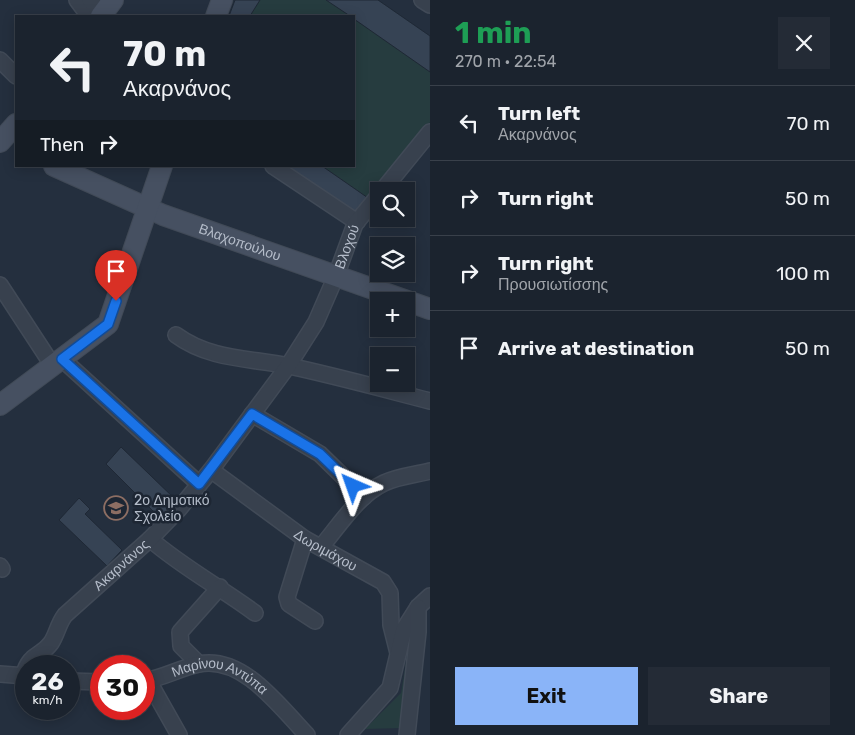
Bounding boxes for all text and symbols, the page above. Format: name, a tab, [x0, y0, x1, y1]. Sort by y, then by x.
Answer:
text: 1 min	[455, 15, 532, 51]
button: close	[778, 17, 830, 69]
text: 70 m	[123, 33, 206, 75]
icon: left	[40, 35, 105, 100]
text: 270 m · 22:54	[455, 52, 556, 71]
text: Ακαρνάνος	[123, 75, 231, 102]
text: Turn left	[498, 102, 580, 125]
icon: left	[455, 109, 483, 137]
text: 70 m	[787, 112, 830, 135]
text: Ακαρνάνος	[498, 125, 577, 144]
icon: right	[94, 130, 122, 158]
text: Then	[40, 133, 84, 156]
map controls	[370, 182, 415, 392]
button: search	[370, 182, 415, 227]
icon: right	[455, 184, 483, 212]
text: Turn right	[498, 187, 593, 210]
text: 50 m	[785, 187, 830, 210]
street label: Βλαχοπούλου	[196, 220, 283, 265]
street label: Βλοχού	[331, 222, 363, 271]
button: layers	[370, 237, 415, 282]
pin	[95, 250, 137, 301]
text: Turn right	[498, 252, 593, 275]
icon: arrive	[102, 257, 130, 285]
icon: right	[455, 259, 483, 287]
text: 100 m	[776, 262, 830, 285]
text: Προυσιωτίσσης	[498, 275, 608, 294]
button: +	[370, 292, 415, 337]
icon: arrive	[455, 334, 483, 362]
text: Arrive at destination	[498, 337, 694, 360]
text: 50 m	[785, 337, 830, 360]
button: −	[370, 347, 415, 392]
position arrow	[326, 459, 378, 511]
place label: 2ο Δημοτικό Σχολείο	[134, 492, 210, 525]
school or university icon: 2ο Δημοτικό Σχολείο	[103, 495, 129, 521]
street label: Δωριμάχου	[290, 526, 360, 575]
street label: Ακαρνάνος	[90, 536, 153, 595]
speed limit sign: 30	[90, 655, 155, 720]
street label: Μαρίνου Αντύπα	[169, 655, 271, 698]
text: 26	[31, 667, 64, 696]
button: Exit	[455, 667, 638, 725]
button: Share	[648, 667, 830, 725]
text: km/h	[33, 693, 62, 707]

